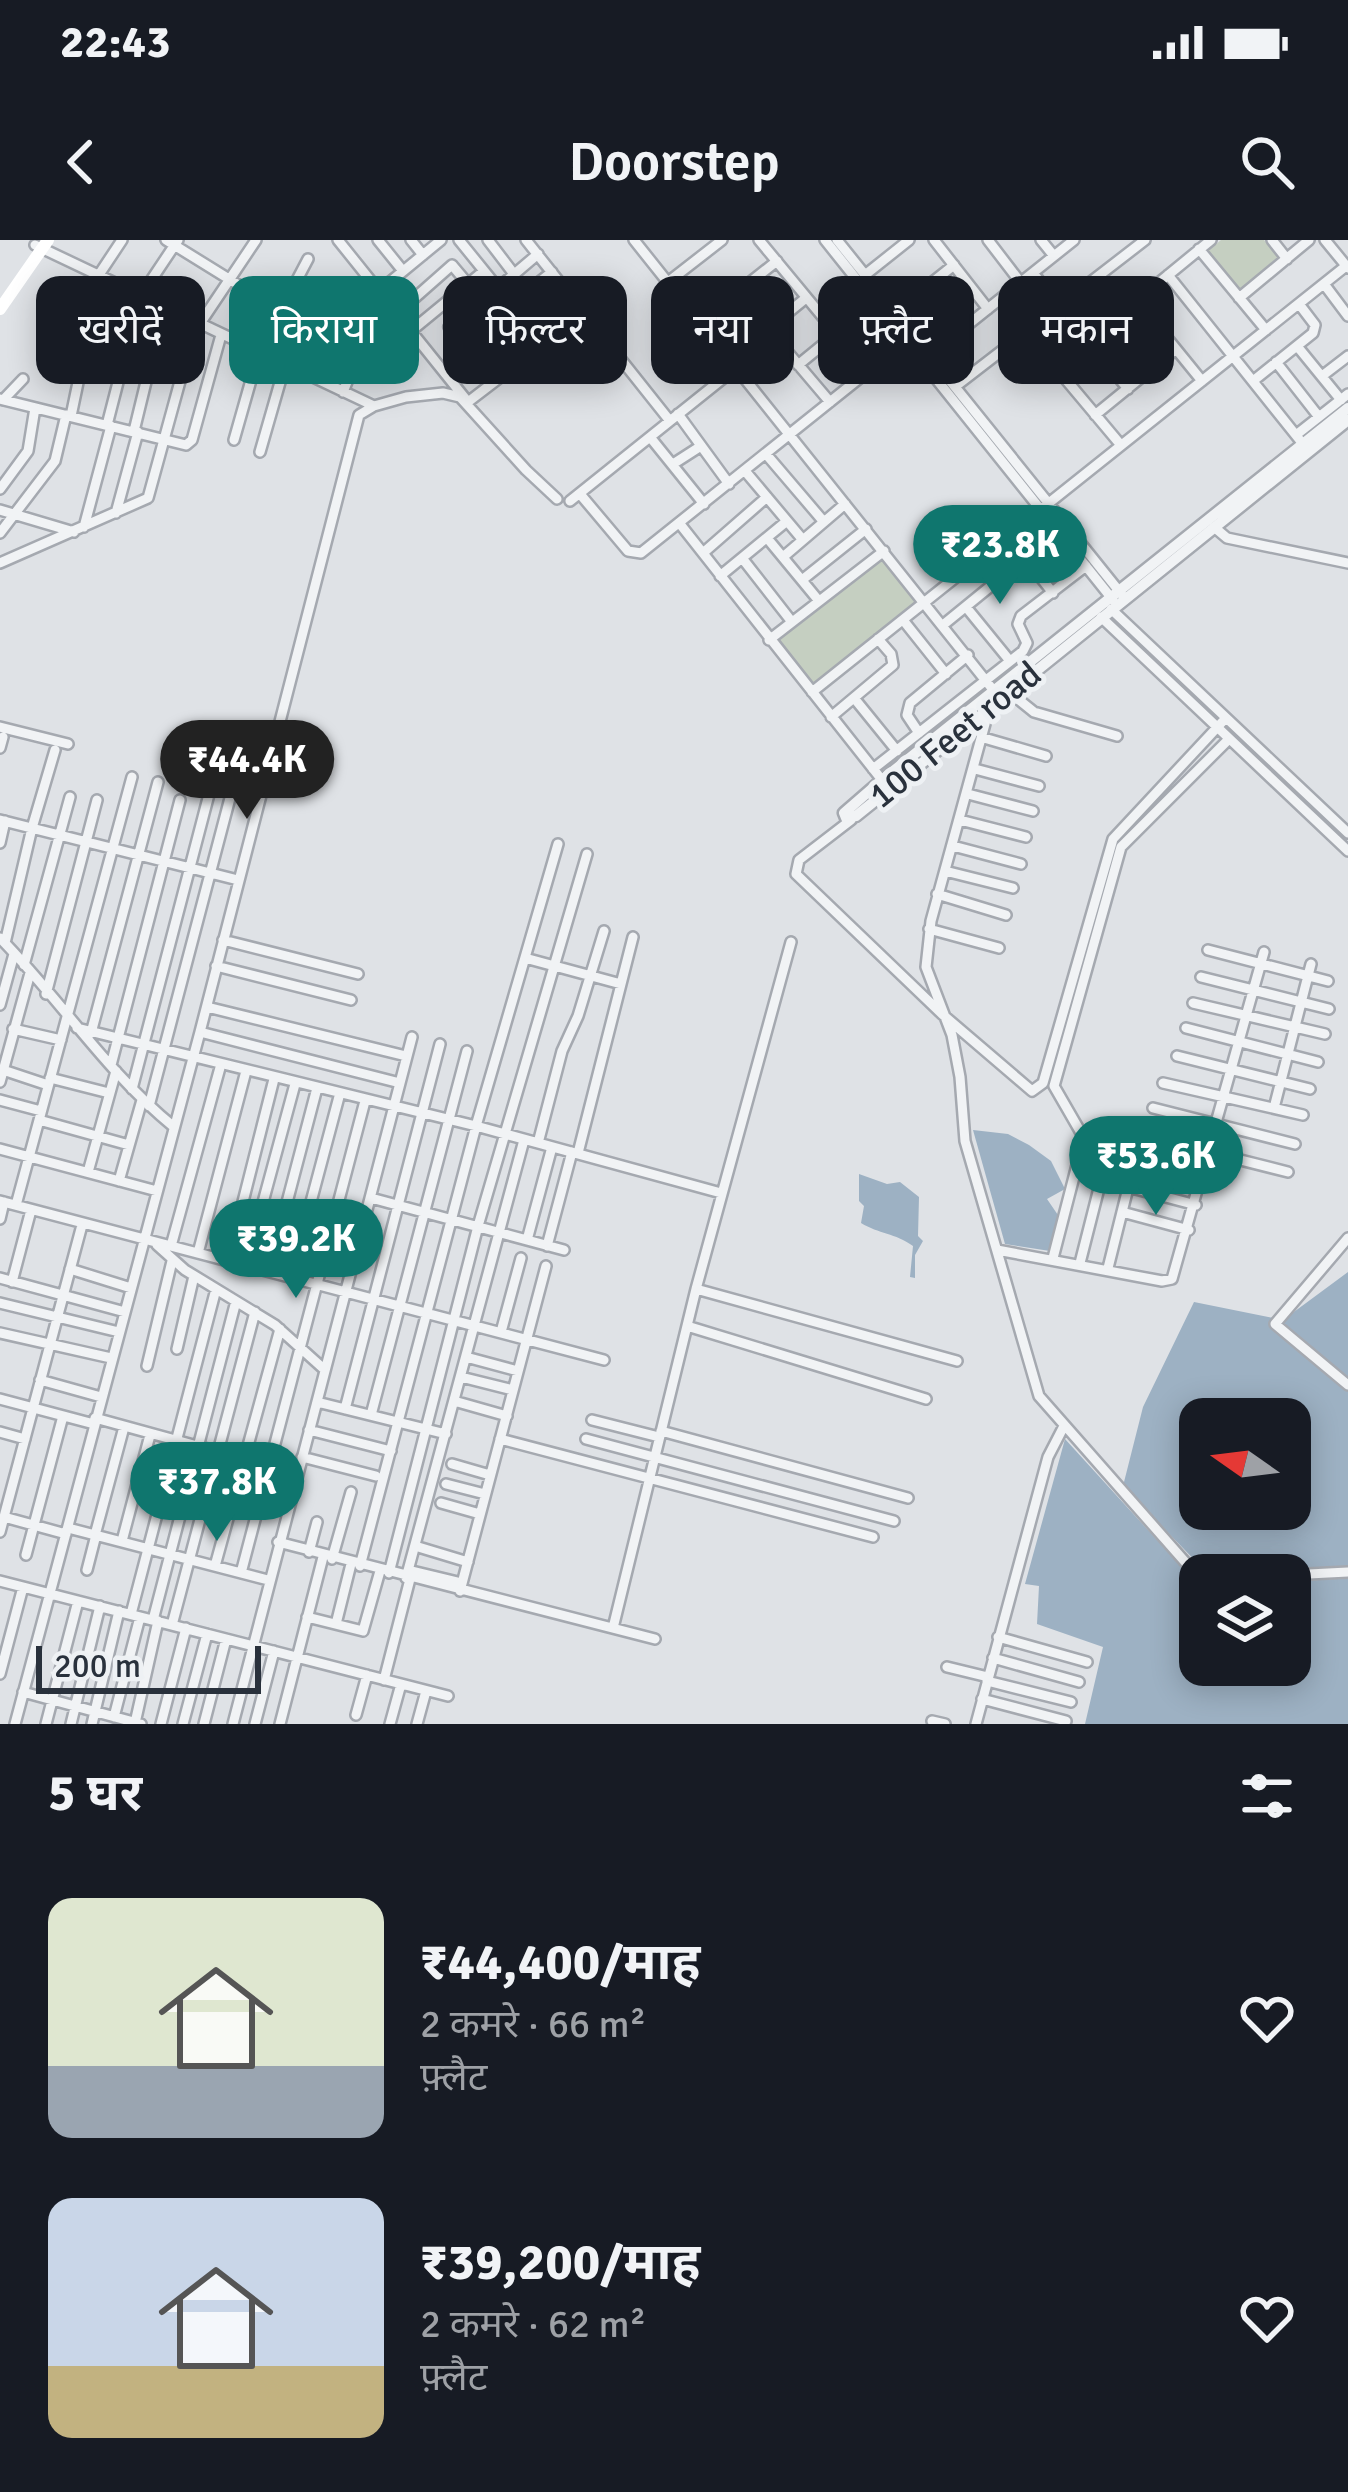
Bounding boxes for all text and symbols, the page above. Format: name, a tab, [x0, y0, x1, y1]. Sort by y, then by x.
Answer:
text: 22:43	[60, 15, 170, 70]
icon: back	[48, 129, 114, 195]
text: Doorstep	[568, 129, 780, 196]
icon: search	[1234, 129, 1300, 195]
chip: खरीदें	[36, 276, 205, 384]
chip: किराया	[229, 276, 419, 384]
chip: फ़िल्टर	[443, 276, 627, 384]
chip: नया	[651, 276, 794, 384]
chip: फ़्लैट	[818, 276, 974, 384]
chip: मकान	[998, 276, 1174, 384]
pin: ₹23.8K	[902, 505, 1098, 607]
text: ₹23.8K	[940, 520, 1060, 568]
street label: 100 Feet road	[860, 652, 1050, 818]
pin: ₹44.4K	[149, 720, 345, 822]
text: ₹44.4K	[187, 735, 307, 783]
pin: ₹53.6K	[1058, 1116, 1254, 1218]
text: ₹53.6K	[1096, 1131, 1216, 1179]
pin: ₹39.2K	[198, 1199, 394, 1301]
text: ₹39.2K	[236, 1214, 356, 1262]
north arrow	[1179, 1398, 1311, 1530]
map controls	[1179, 1398, 1311, 1686]
pin: ₹37.8K	[119, 1442, 315, 1544]
text: ₹37.8K	[157, 1457, 277, 1505]
button: layers	[1179, 1554, 1311, 1686]
scale bar	[36, 1640, 261, 1693]
text: 200 m	[54, 1646, 141, 1687]
text: 5 घर	[48, 1762, 142, 1825]
icon: filters	[1234, 1763, 1300, 1829]
text: ₹44,400/माह	[420, 1931, 700, 1994]
icon: home	[144, 1946, 288, 2090]
icon: heart	[1234, 1985, 1300, 2051]
text: 2 कमरे · 66 m²	[420, 2000, 646, 2048]
text: फ़्लैट	[420, 2053, 487, 2101]
text: ₹39,200/माह	[420, 2231, 700, 2294]
icon: home	[144, 2246, 288, 2390]
icon: heart	[1234, 2285, 1300, 2351]
text: 2 कमरे · 62 m²	[420, 2300, 646, 2348]
text: फ़्लैट	[420, 2353, 487, 2401]

